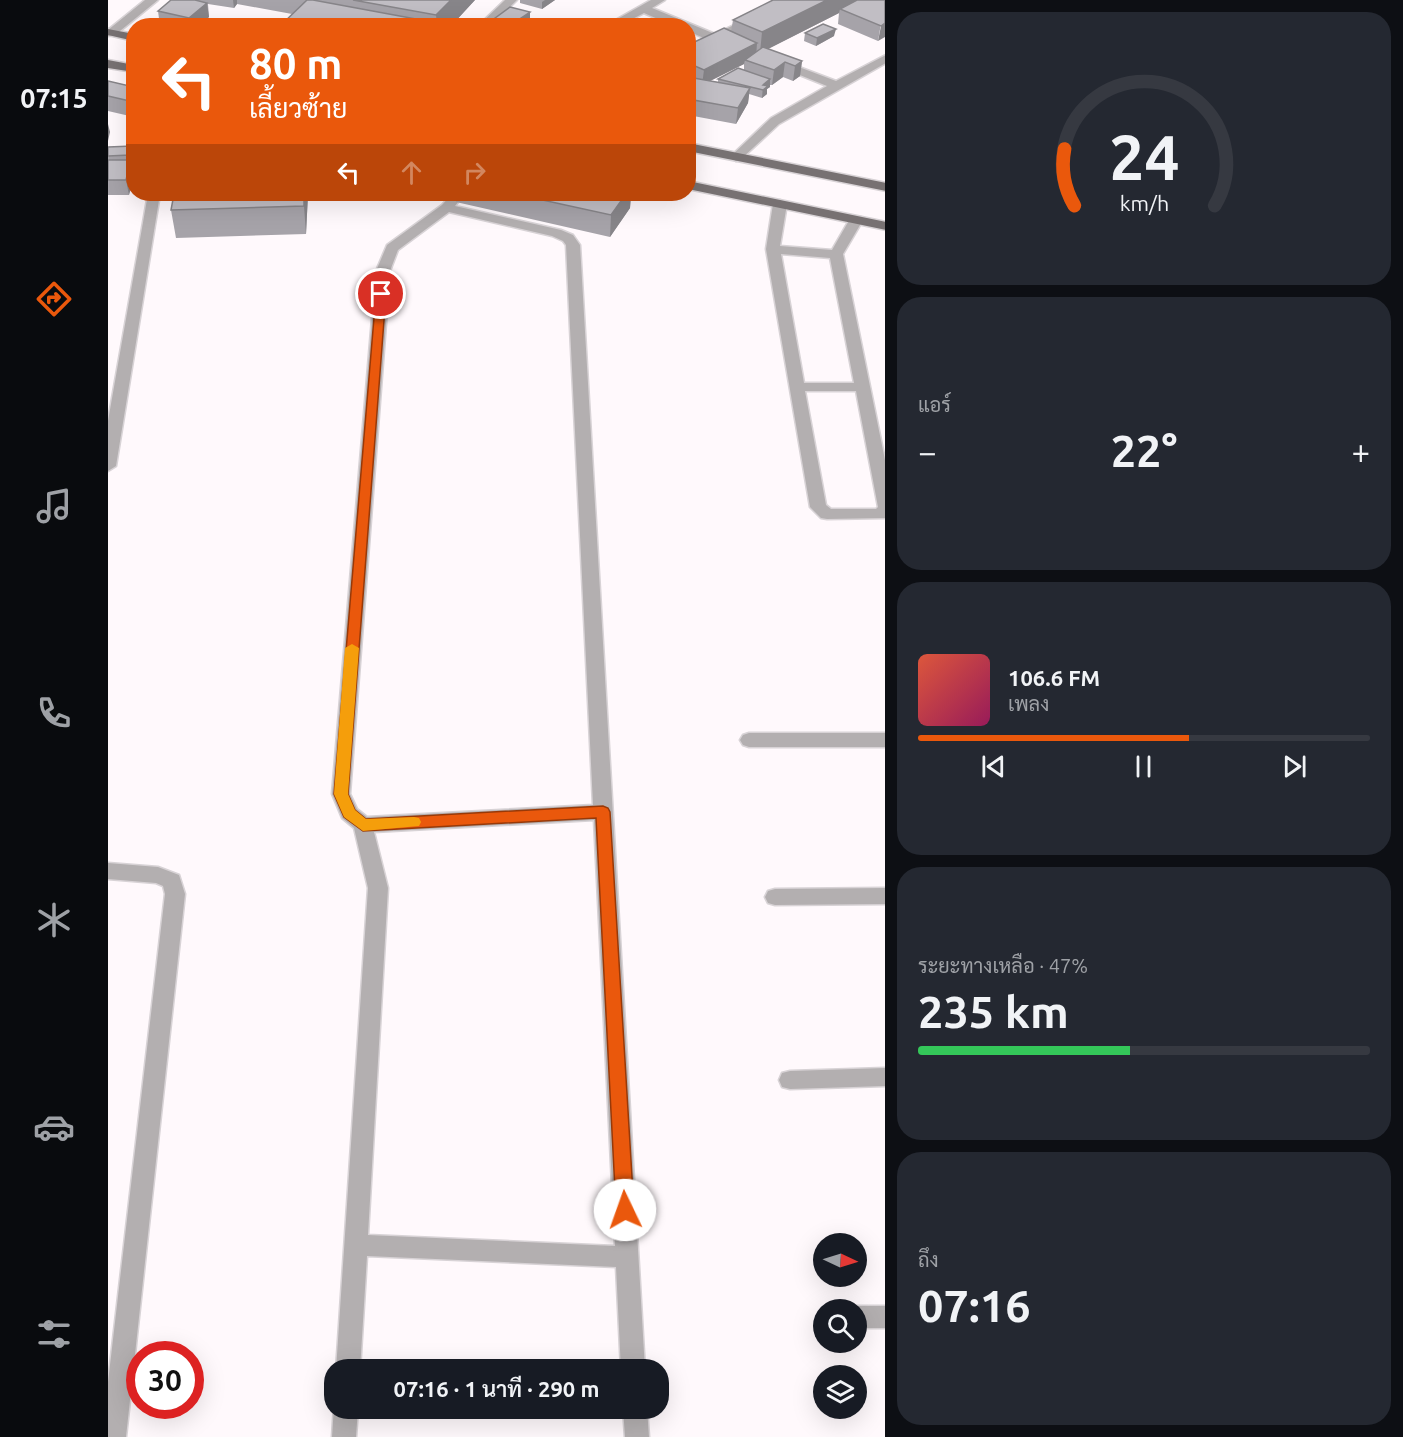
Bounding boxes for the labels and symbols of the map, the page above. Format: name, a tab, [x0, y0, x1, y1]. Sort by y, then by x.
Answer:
pin	[355, 268, 406, 319]
position arrow	[593, 1178, 657, 1242]
north arrow	[813, 1233, 867, 1287]
speed limit sign: 30	[126, 1341, 204, 1419]

